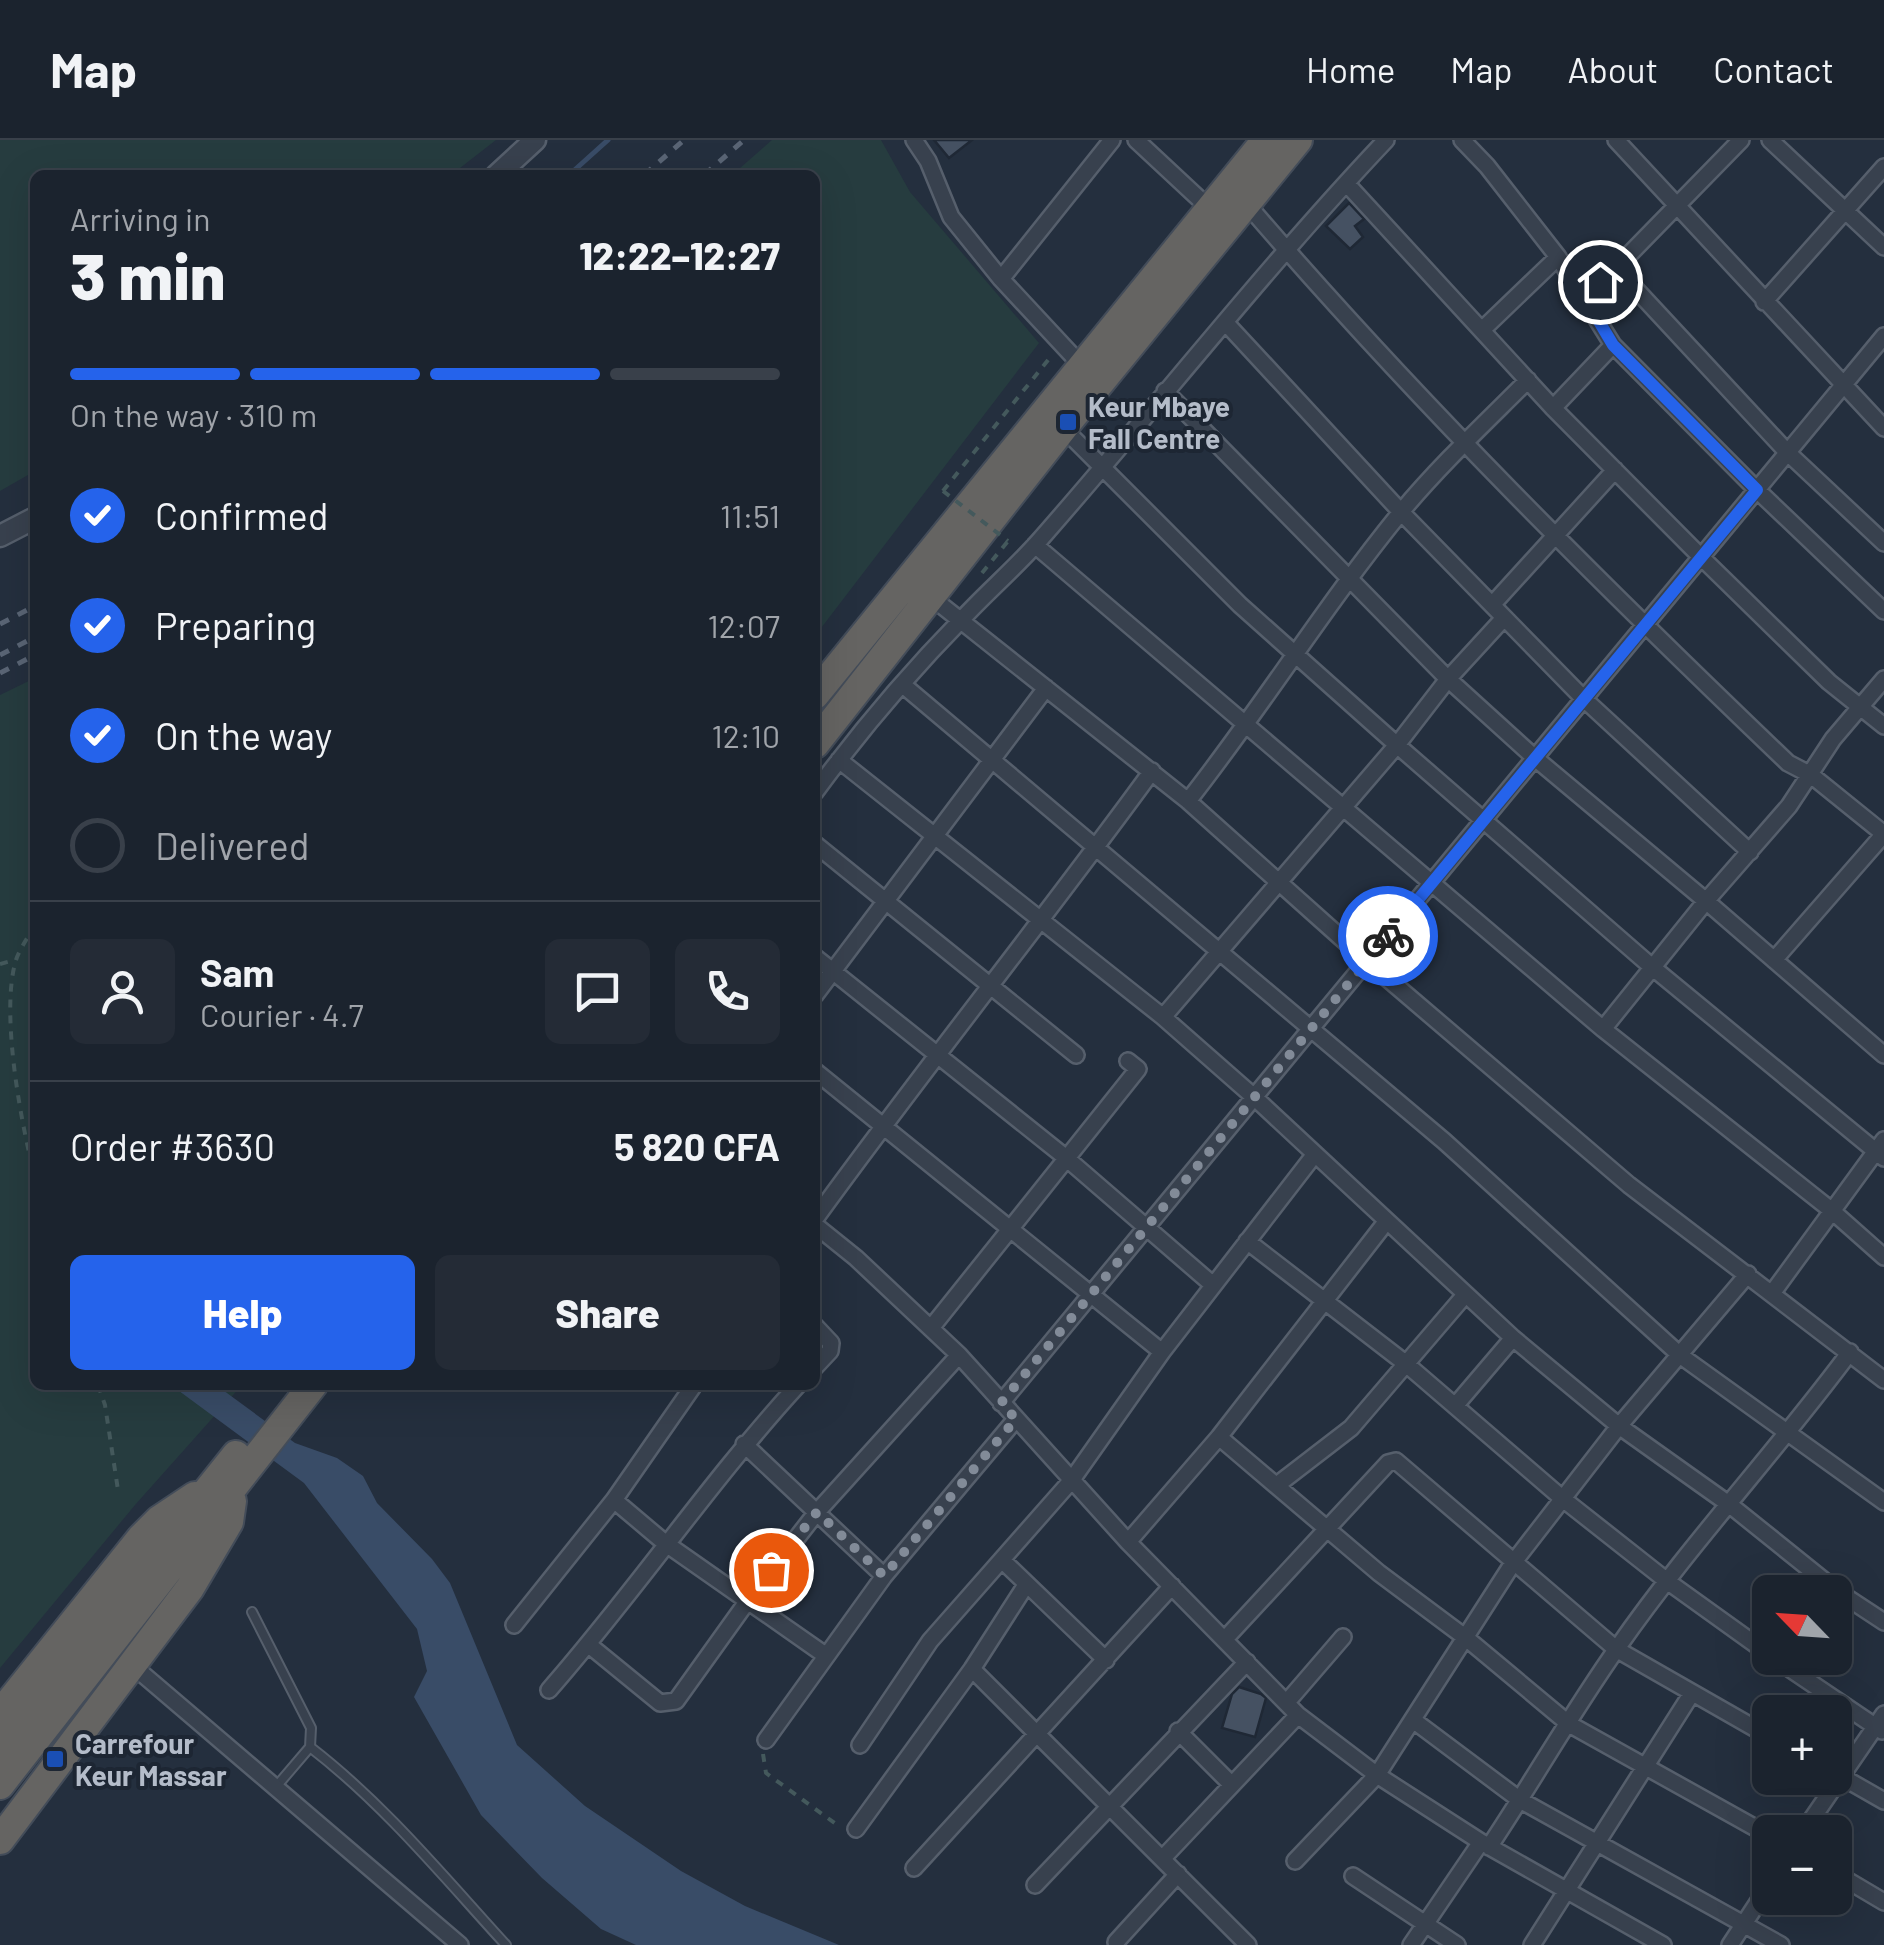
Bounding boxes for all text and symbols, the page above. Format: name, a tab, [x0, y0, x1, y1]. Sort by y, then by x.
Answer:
text: Map	[50, 40, 137, 98]
text: Home	[1306, 48, 1395, 90]
text: Map	[1450, 48, 1513, 90]
text: About	[1568, 48, 1658, 90]
text: Contact	[1713, 48, 1834, 90]
text: Arriving in	[70, 199, 210, 237]
text: 12:22–12:27	[579, 232, 780, 278]
text: 3 min	[70, 235, 225, 313]
pin	[1558, 240, 1643, 325]
icon: home	[1573, 255, 1628, 310]
place label: Keur Mbaye Fall Centre	[1088, 389, 1230, 455]
text: On the way · 310 m	[70, 395, 317, 433]
marker: Keur Mbaye Fall Centre	[1057, 411, 1079, 433]
icon: check	[70, 488, 125, 543]
text: Confirmed	[155, 492, 328, 538]
text: 11:51	[720, 496, 780, 534]
icon: check	[70, 598, 125, 653]
text: Preparing	[155, 602, 316, 648]
text: 12:07	[708, 606, 780, 644]
icon: check	[70, 708, 125, 763]
text: On the way	[155, 712, 332, 758]
text: 12:10	[712, 716, 780, 754]
text: Delivered	[155, 822, 309, 868]
courier	[1338, 886, 1438, 986]
icon: bike	[1361, 909, 1416, 964]
button: person	[70, 939, 175, 1044]
button: chat	[545, 939, 650, 1044]
button: phone	[675, 939, 780, 1044]
text: Sam	[200, 949, 274, 995]
text: Courier · 4.7	[200, 995, 364, 1033]
text: Order #3630	[70, 1123, 275, 1169]
text: 5 820 CFA	[614, 1123, 780, 1169]
button: Help	[70, 1255, 415, 1370]
button: Share	[435, 1255, 780, 1370]
pin	[729, 1528, 814, 1613]
icon: bag	[744, 1543, 799, 1598]
north arrow	[1752, 1575, 1852, 1675]
map controls	[1752, 1575, 1852, 1915]
button: +	[1752, 1695, 1852, 1795]
place label: Carrefour Keur Massar	[75, 1726, 227, 1792]
marker: Carrefour Keur Massar	[44, 1748, 66, 1770]
button: −	[1752, 1815, 1852, 1915]

